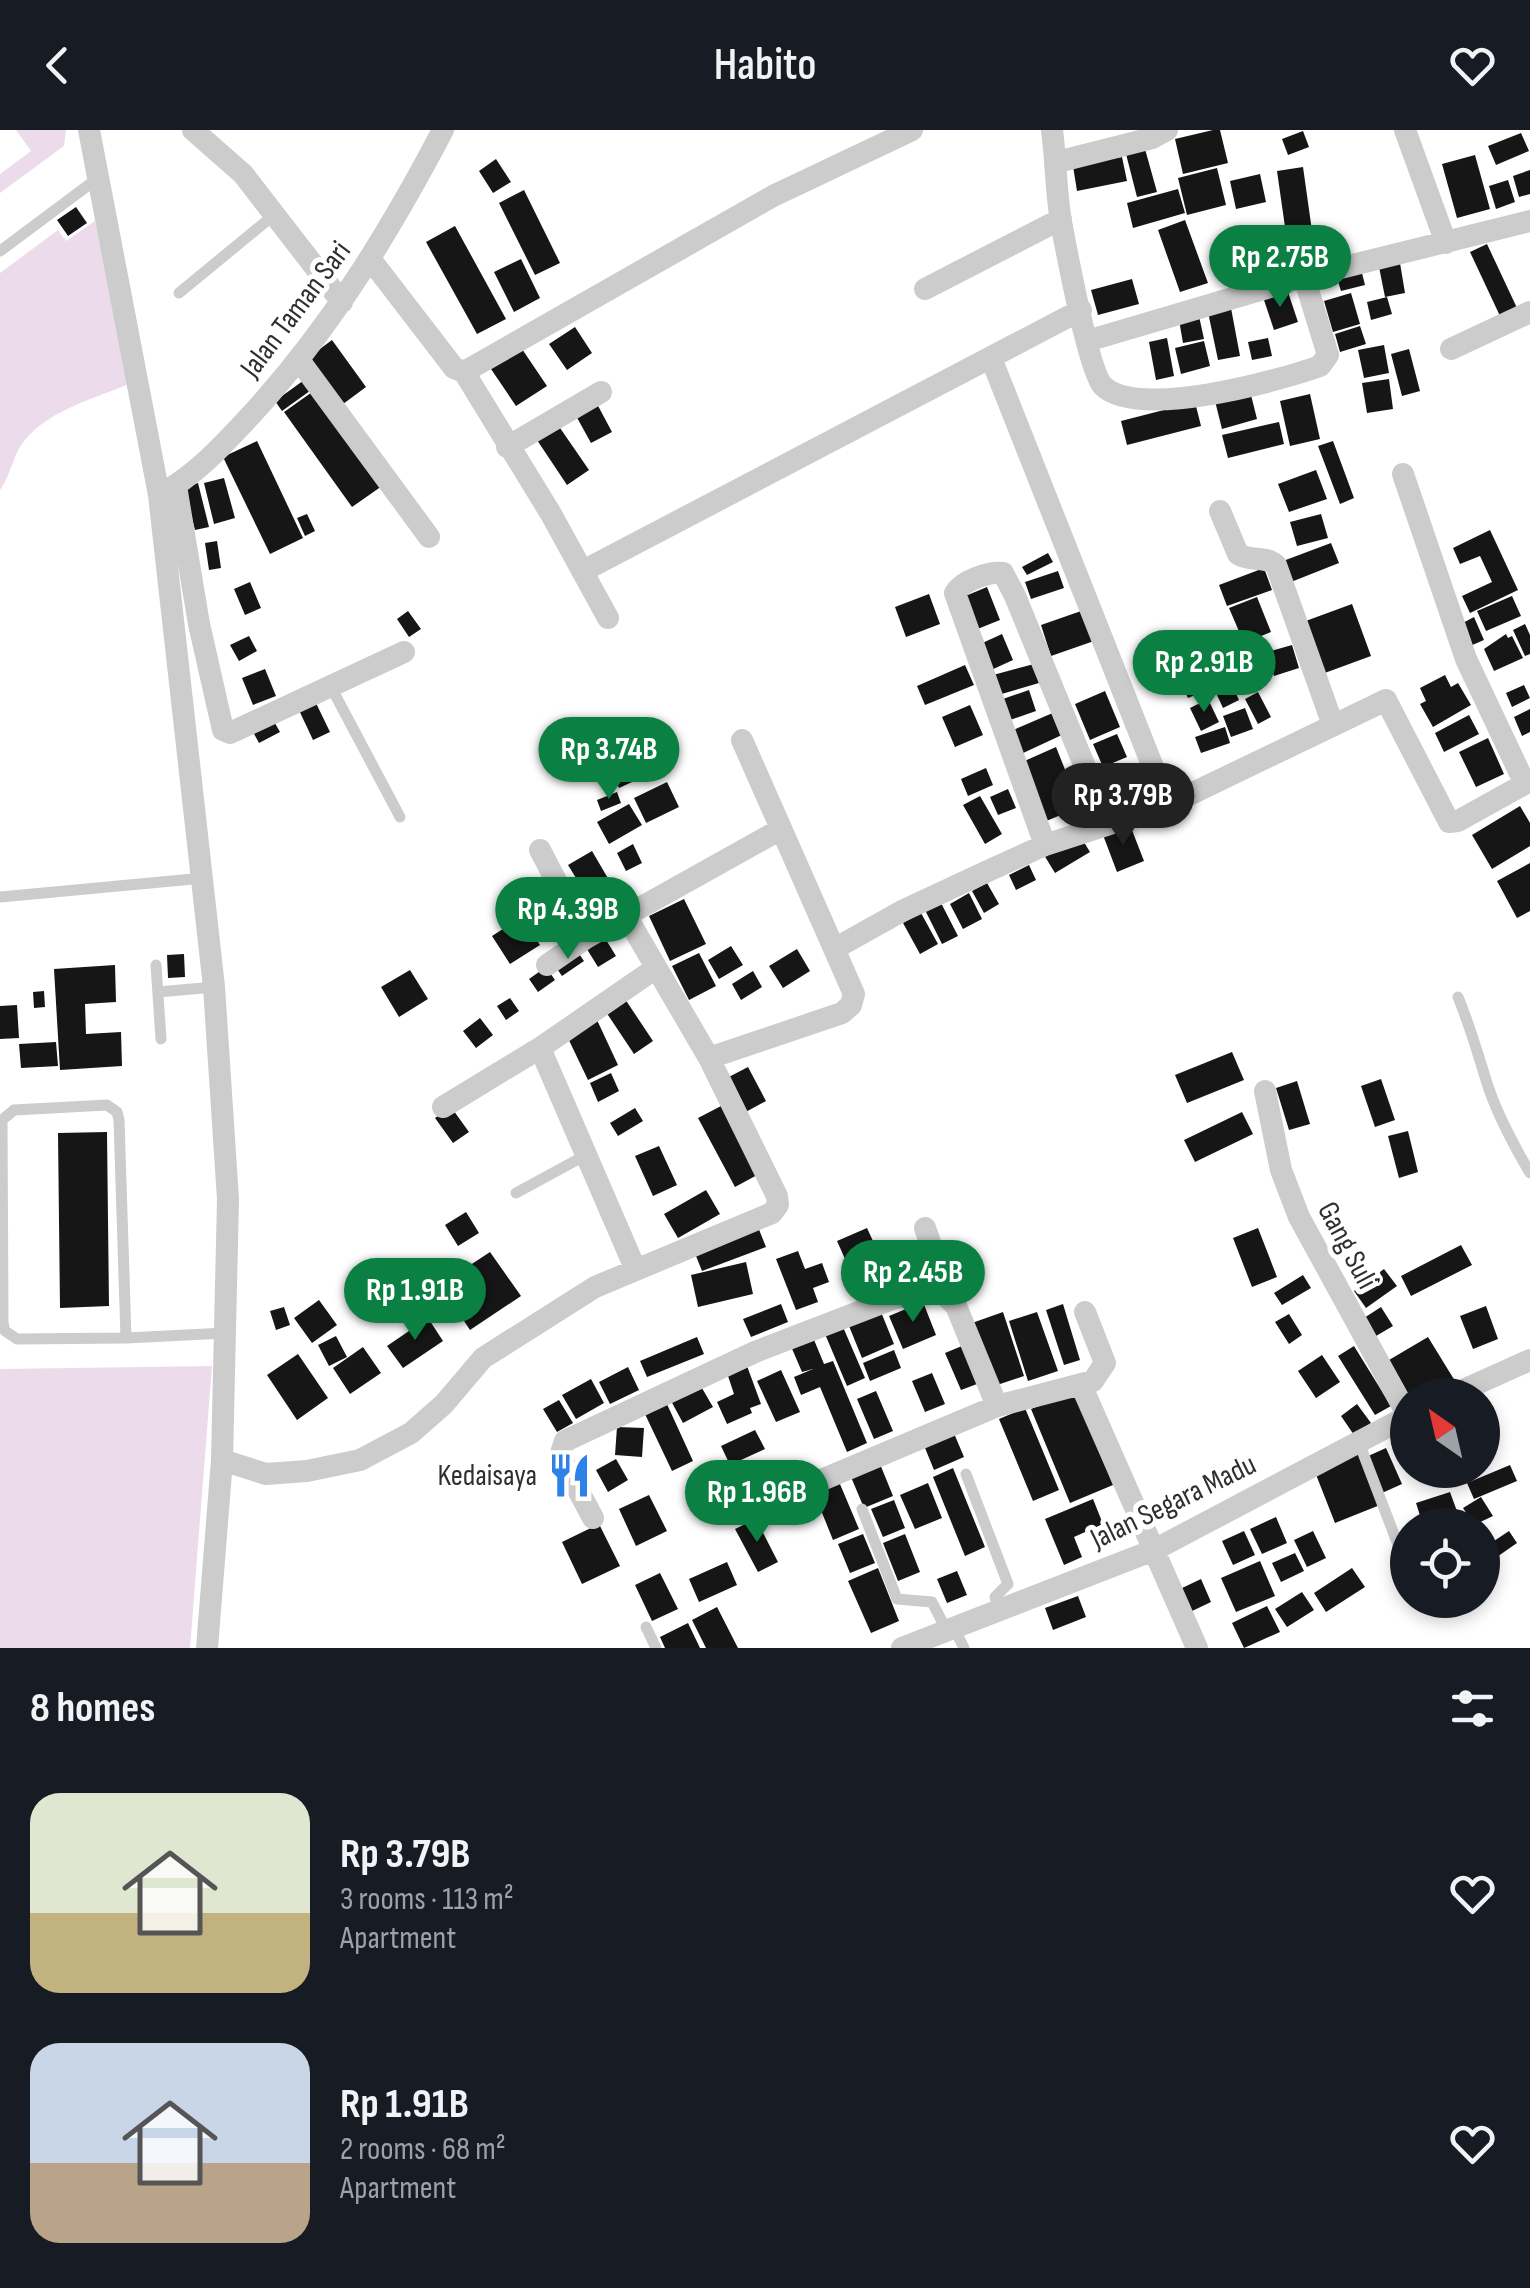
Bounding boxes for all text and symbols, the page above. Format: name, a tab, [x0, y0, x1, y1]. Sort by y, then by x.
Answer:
icon: back	[30, 38, 85, 93]
text: Habito	[714, 38, 816, 93]
icon: heart	[1445, 38, 1500, 93]
pin: Rp 2.75B	[1177, 225, 1383, 310]
street label: Jalan Taman Sari	[232, 234, 359, 386]
text: Rp 2.75B	[1231, 238, 1329, 277]
pin: Rp 2.91B	[1101, 630, 1307, 715]
text: Rp 2.91B	[1155, 643, 1253, 682]
pin: Rp 3.74B	[506, 717, 712, 802]
text: Rp 3.74B	[560, 730, 658, 769]
pin: Rp 3.79B	[1020, 763, 1226, 848]
text: Rp 3.79B	[1073, 776, 1173, 815]
pin: Rp 4.39B	[465, 877, 671, 962]
text: Rp 4.39B	[517, 890, 619, 929]
street label: Gang Suli	[1309, 1196, 1385, 1295]
pin: Rp 2.45B	[810, 1240, 1016, 1325]
text: Rp 2.45B	[863, 1253, 963, 1292]
pin: Rp 1.91B	[312, 1258, 518, 1343]
text: Rp 1.91B	[366, 1271, 464, 1310]
north arrow	[1390, 1378, 1500, 1488]
map controls	[1390, 1378, 1500, 1618]
street label: Jalan Segara Madu	[1084, 1446, 1262, 1558]
restaurant icon: Kedaisaya	[546, 1451, 594, 1499]
place label: Kedaisaya	[438, 1458, 537, 1494]
pin: Rp 1.96B	[654, 1460, 860, 1545]
text: Rp 1.96B	[707, 1473, 807, 1512]
button: locate	[1390, 1508, 1500, 1618]
icon: filters	[1445, 1681, 1500, 1736]
text: 8 homes	[30, 1683, 155, 1734]
text: Rp 3.79B	[340, 1829, 470, 1880]
icon: home	[110, 1833, 230, 1953]
icon: heart	[1445, 1866, 1500, 1921]
text: 3 rooms · 113 m²	[340, 1880, 514, 1919]
text: Apartment	[340, 1919, 456, 1958]
text: Rp 1.91B	[340, 2079, 469, 2130]
icon: home	[110, 2083, 230, 2203]
icon: heart	[1445, 2116, 1500, 2171]
text: 2 rooms · 68 m²	[340, 2130, 506, 2169]
text: Apartment	[340, 2169, 456, 2208]

